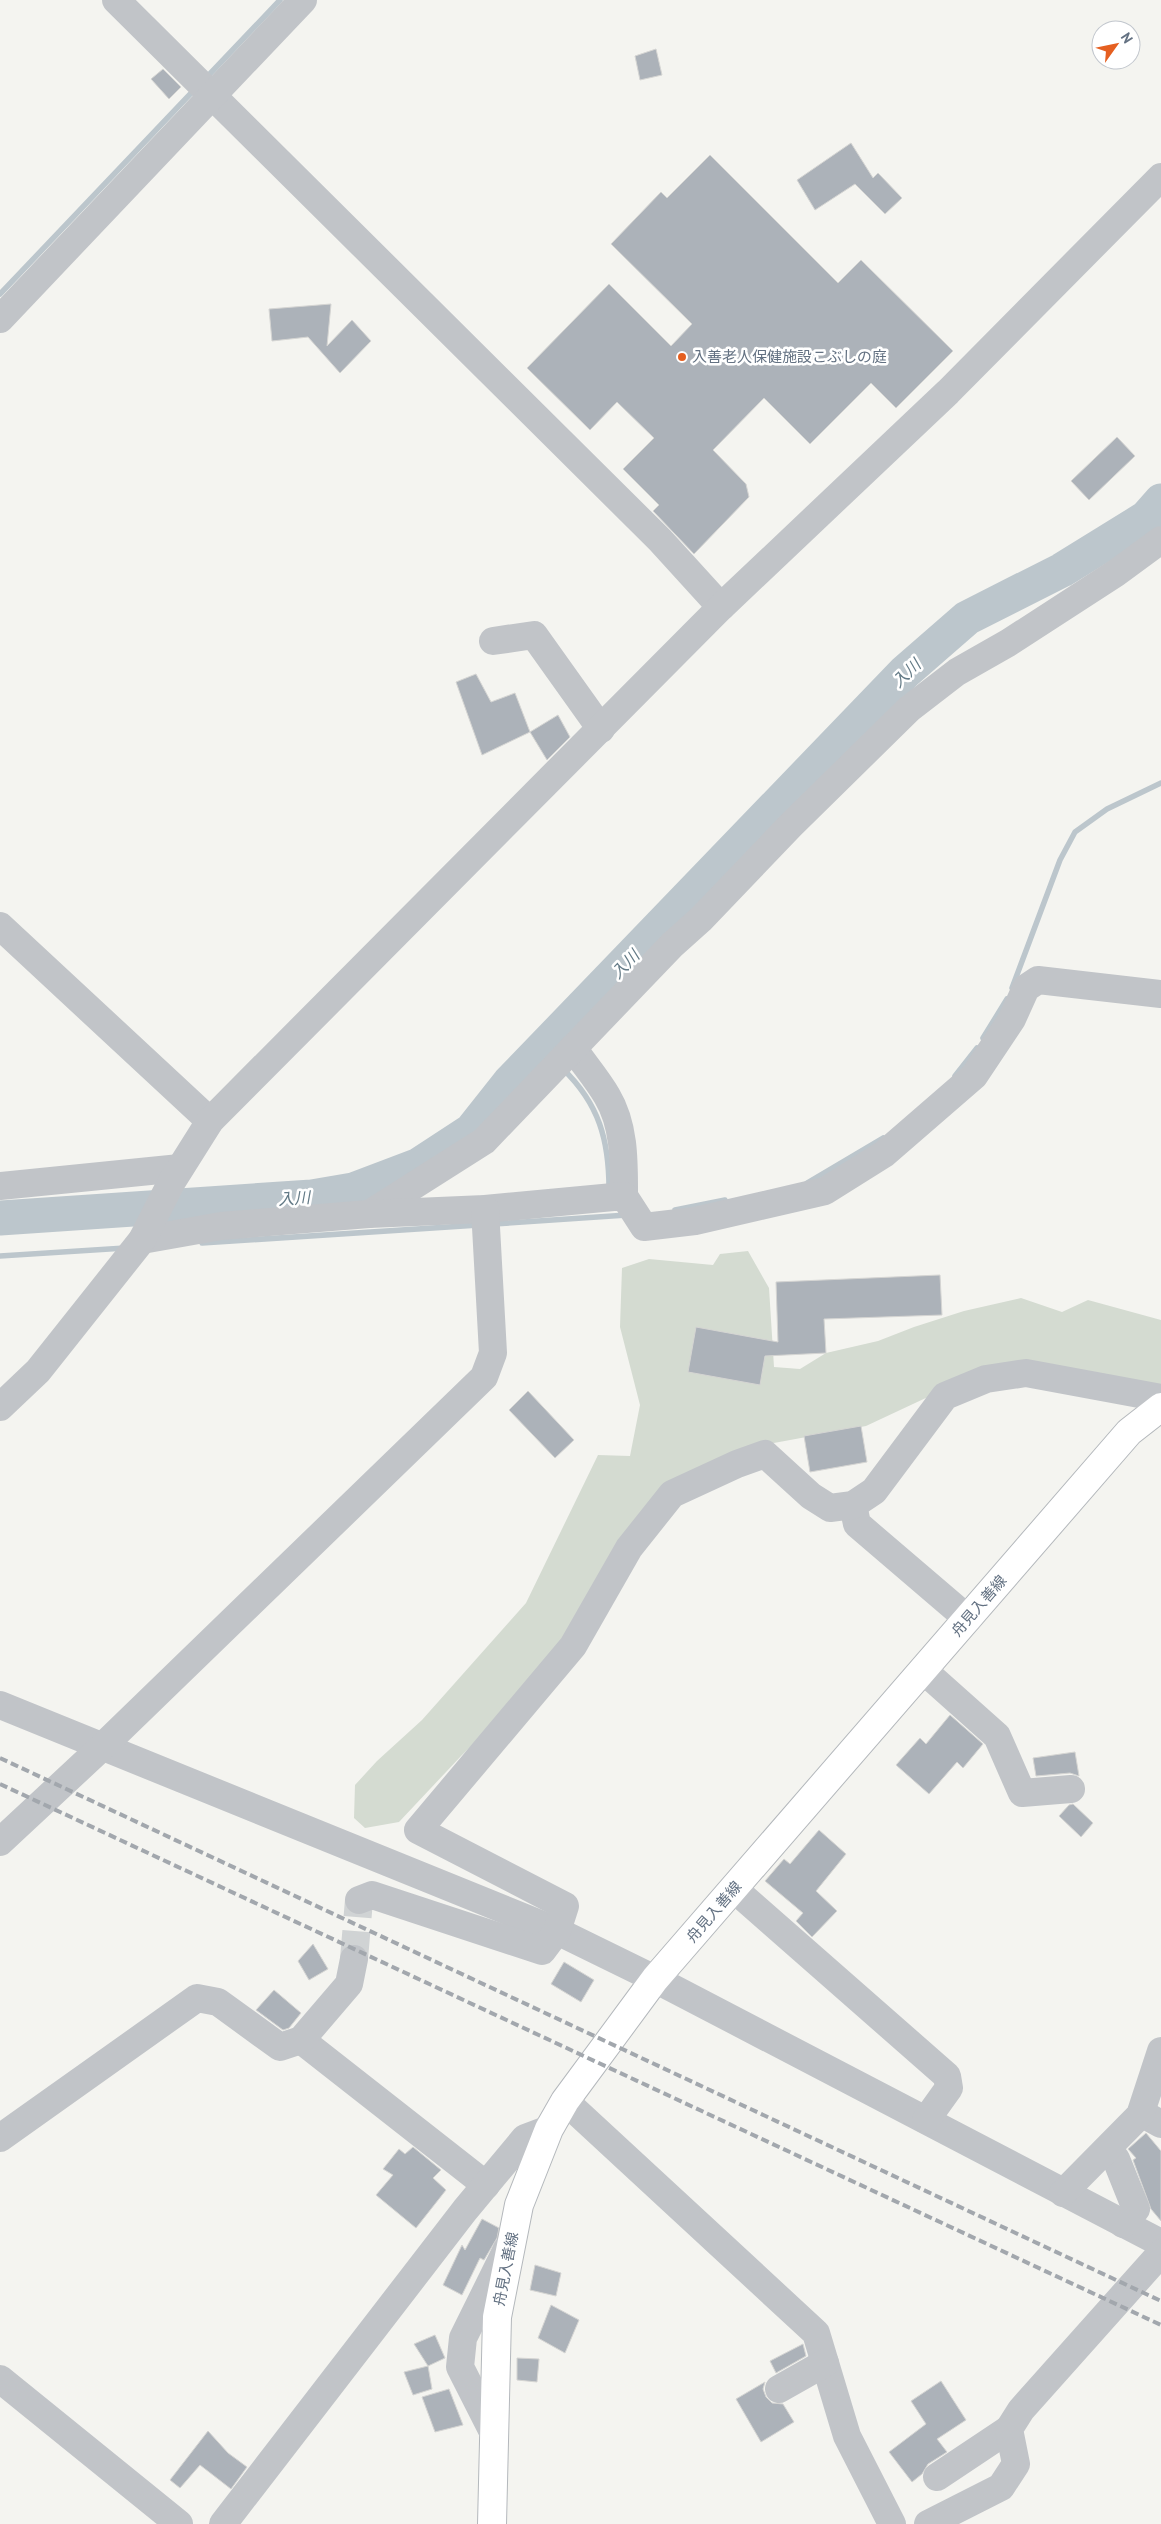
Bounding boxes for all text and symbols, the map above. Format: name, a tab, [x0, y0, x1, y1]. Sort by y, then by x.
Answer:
north arrow	[1091, 20, 1141, 70]
text: N	[1117, 29, 1137, 47]
place label: 入善老人保健施設こぶしの庭	[692, 347, 887, 366]
marker: 入善老人保健施設こぶしの庭	[676, 351, 688, 363]
water label: 入川	[888, 653, 926, 691]
water label: 入川	[607, 944, 645, 982]
water label: 入川	[277, 1187, 313, 1209]
street label: 舟見入善線	[947, 1571, 1010, 1640]
street label: 舟見入善線	[682, 1877, 745, 1946]
street label: 舟見入善線	[489, 2230, 522, 2308]

